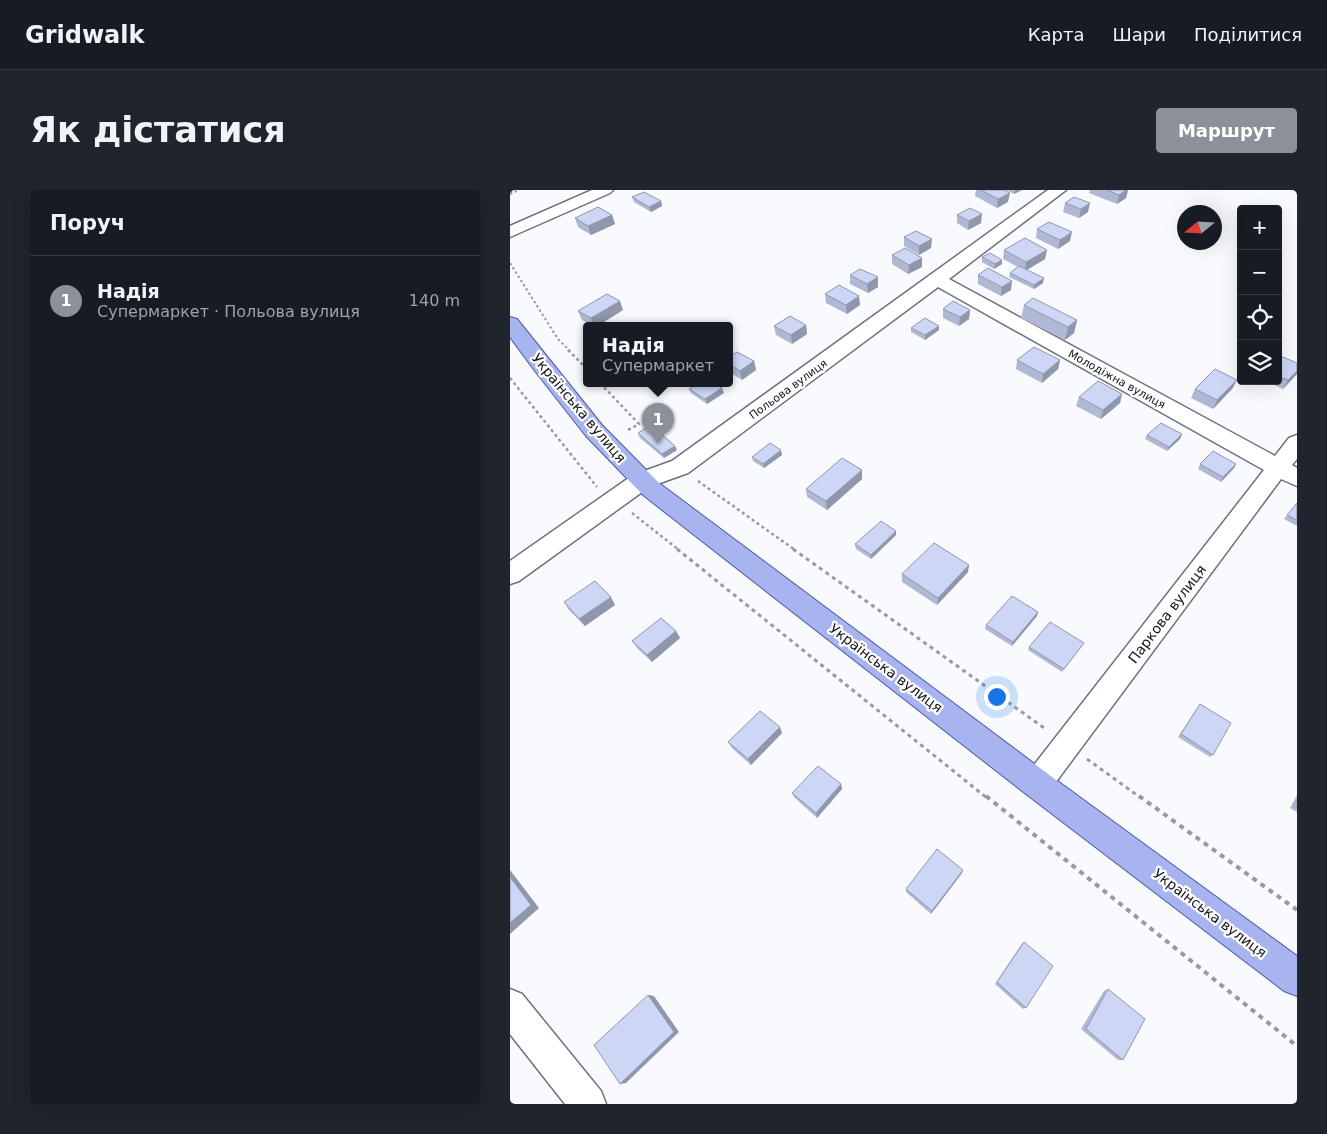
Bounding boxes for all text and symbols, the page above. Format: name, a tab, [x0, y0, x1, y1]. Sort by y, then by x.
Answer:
text: Gridwalk	[25, 21, 145, 49]
text: Карта	[1028, 24, 1084, 45]
text: Шари	[1112, 24, 1166, 45]
text: Поділитися	[1194, 24, 1302, 45]
button: Маршрут	[1156, 108, 1297, 153]
text: Як дістатися	[30, 110, 286, 150]
north arrow	[1177, 205, 1222, 250]
map controls	[1237, 205, 1282, 385]
button: +	[1237, 205, 1282, 250]
text: Поруч	[50, 211, 125, 235]
button: −	[1237, 250, 1282, 295]
text: Надія	[97, 280, 160, 302]
text: 1	[60, 291, 72, 310]
text: 140 m	[409, 291, 460, 310]
button: locate	[1237, 295, 1282, 340]
text: Супермаркет · Польова вулиця	[97, 302, 360, 321]
popup	[583, 322, 733, 387]
text: Надія	[602, 334, 665, 356]
button: layers	[1237, 340, 1282, 385]
street label: Молодіжна вулиця	[1066, 347, 1168, 412]
street label: Українська вулиця	[529, 350, 629, 466]
text: Супермаркет	[602, 356, 714, 375]
street label: Польова вулиця	[747, 357, 830, 422]
pin: 1	[642, 403, 674, 444]
street label: Паркова вулиця	[1125, 562, 1209, 666]
street label: Українська вулиця	[826, 620, 946, 716]
your location	[984, 684, 1010, 710]
street label: Українська вулиця	[1150, 865, 1270, 961]

